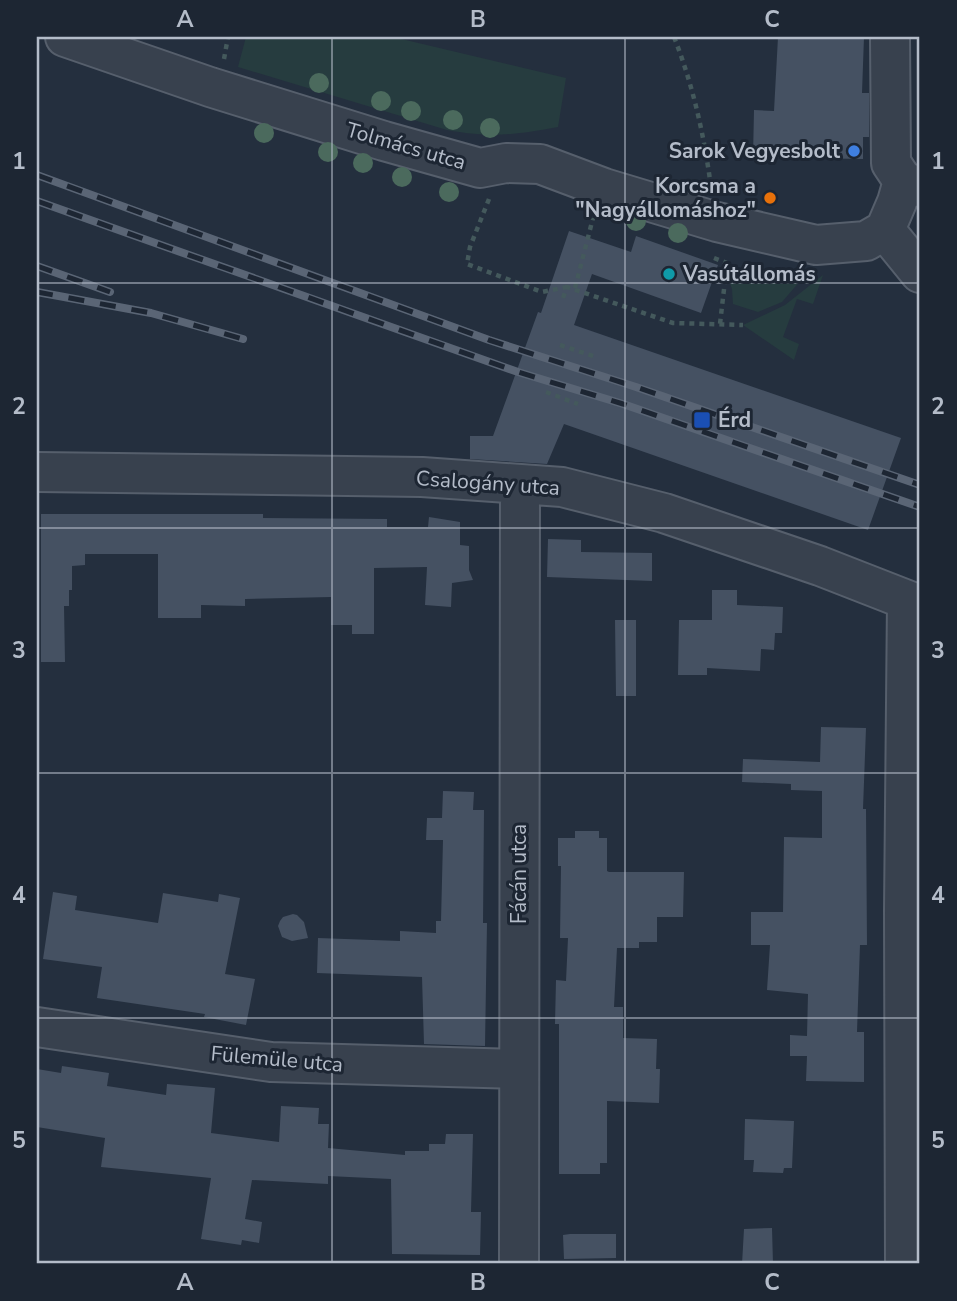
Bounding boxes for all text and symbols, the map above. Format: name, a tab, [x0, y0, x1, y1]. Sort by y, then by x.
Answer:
text: A	[176, 4, 194, 35]
text: B	[470, 4, 486, 35]
text: C	[764, 4, 780, 35]
street label: Tolmács utca	[343, 116, 469, 176]
place label: Sarok Vegyesbolt	[669, 137, 841, 165]
marker: Sarok Vegyesbolt	[846, 143, 862, 159]
text: 1	[12, 146, 26, 177]
text: 1	[931, 146, 945, 177]
place label: Korcsma a "Nagyállomáshoz"	[575, 172, 756, 224]
marker: Korcsma a "Nagyállomáshoz"	[762, 190, 778, 206]
place label: Vasútállomás	[682, 260, 816, 288]
marker: Vasútállomás	[661, 266, 677, 282]
text: 2	[12, 391, 26, 422]
text: 2	[931, 391, 945, 422]
place label: Érd	[718, 406, 751, 434]
marker: Érd	[692, 410, 712, 430]
street label: Csalogány utca	[415, 464, 561, 502]
text: 3	[12, 635, 26, 666]
text: 3	[931, 635, 945, 666]
street label: Fácán utca	[505, 824, 533, 924]
text: 4	[12, 880, 26, 911]
text: 4	[931, 880, 945, 911]
street label: Fülemüle utca	[210, 1039, 344, 1079]
text: 5	[12, 1125, 26, 1156]
text: 5	[931, 1125, 945, 1156]
text: A	[176, 1267, 194, 1298]
text: B	[470, 1267, 486, 1298]
text: C	[764, 1267, 780, 1298]

